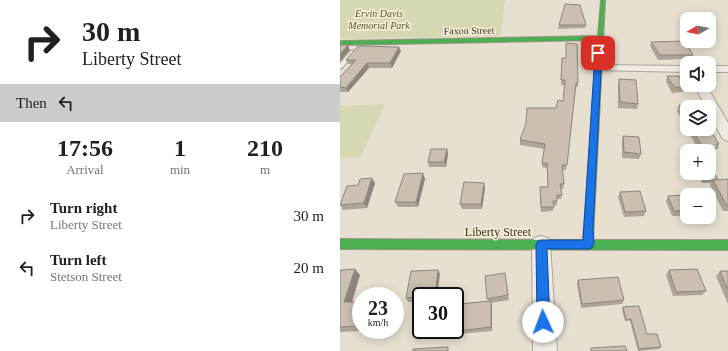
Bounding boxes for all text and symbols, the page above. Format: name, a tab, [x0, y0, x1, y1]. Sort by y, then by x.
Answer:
park label: Ervin Davis Memorial Park	[347, 8, 410, 31]
north arrow	[680, 12, 716, 48]
map controls	[680, 12, 716, 224]
icon: right	[16, 16, 68, 68]
text: 30 m	[82, 16, 140, 47]
street label: Faxon Street	[444, 25, 495, 36]
pin	[581, 36, 615, 70]
icon: arrive	[587, 42, 609, 64]
text: Liberty Street	[82, 49, 181, 69]
button: sound	[680, 56, 716, 92]
icon: left	[55, 92, 77, 114]
text: Then	[16, 95, 47, 111]
button: layers	[680, 100, 716, 136]
text: 17:56	[57, 135, 113, 161]
text: 1	[174, 135, 186, 161]
text: 210	[247, 135, 283, 161]
button: +	[680, 144, 716, 180]
text: Arrival	[66, 162, 104, 177]
text: min	[170, 162, 190, 177]
text: m	[260, 162, 270, 177]
button: −	[680, 188, 716, 224]
text: Turn right	[50, 200, 117, 216]
icon: right	[16, 205, 38, 227]
text: 30 m	[294, 208, 324, 224]
text: Liberty Street	[50, 217, 122, 232]
street label: Liberty Street	[465, 225, 532, 239]
text: Turn left	[50, 252, 107, 268]
icon: left	[16, 257, 38, 279]
text: 20 m	[294, 260, 324, 276]
text: Stetson Street	[50, 269, 122, 284]
speed limit sign: 30	[412, 287, 464, 339]
text: 23	[368, 297, 388, 319]
position arrow	[522, 301, 564, 343]
text: km/h	[368, 317, 388, 328]

